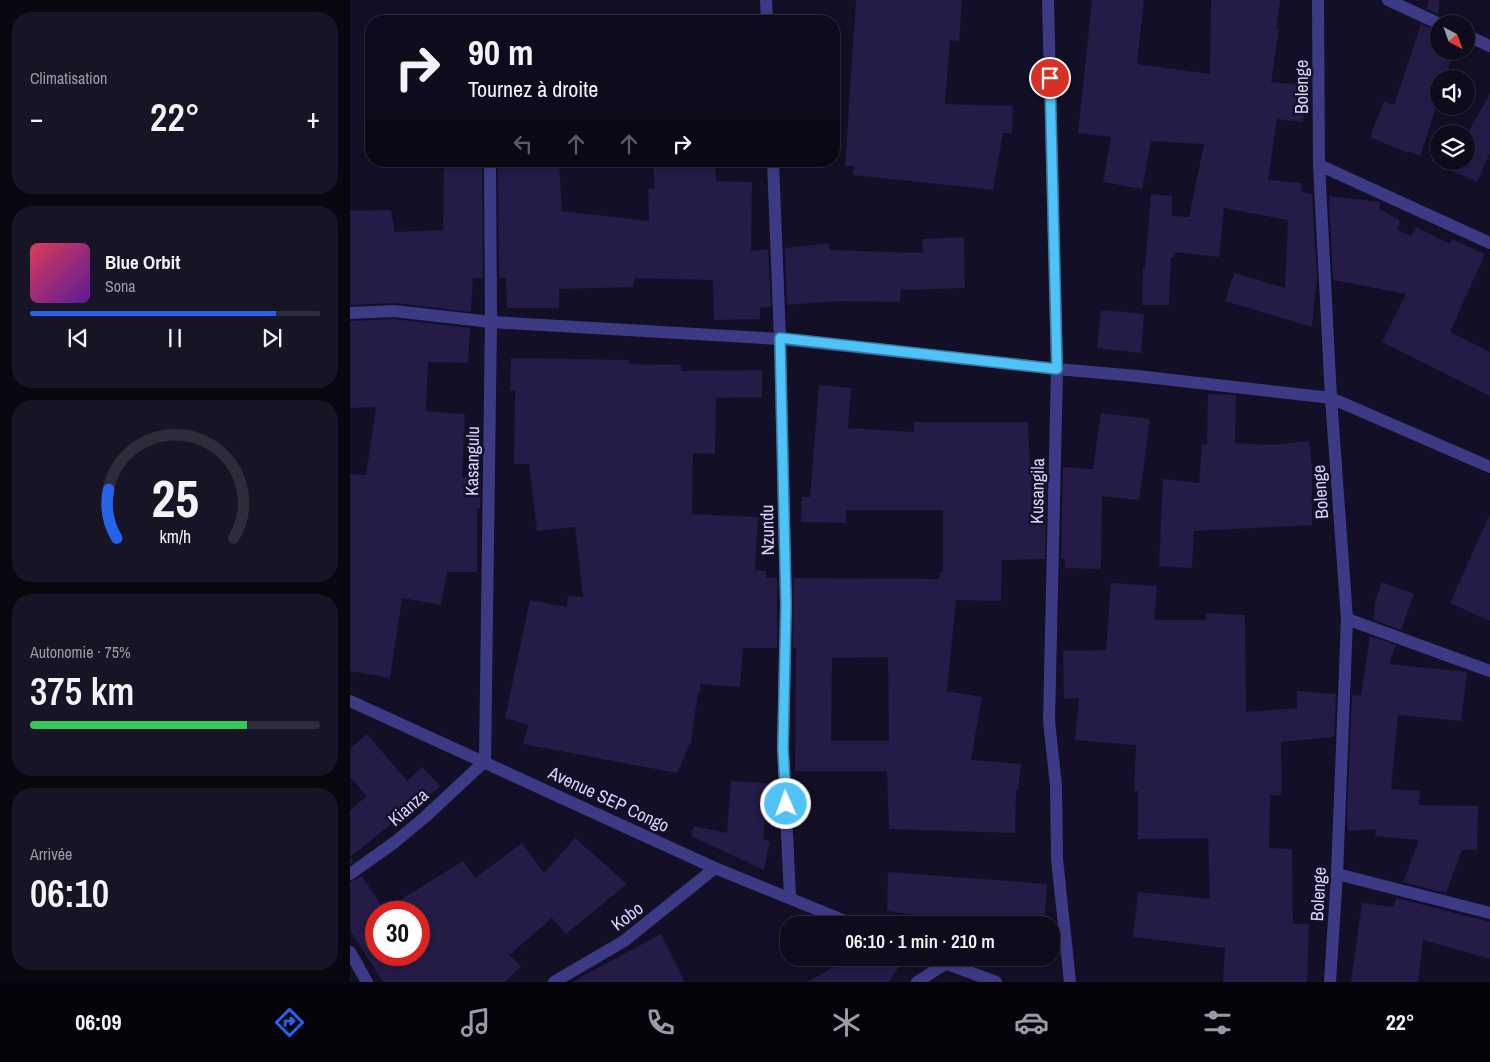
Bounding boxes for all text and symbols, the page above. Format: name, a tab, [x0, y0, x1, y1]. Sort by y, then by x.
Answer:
north arrow	[1430, 15, 1475, 60]
map controls	[1430, 15, 1475, 170]
text: 90 m	[468, 29, 533, 76]
icon: right	[385, 35, 450, 100]
pin	[1029, 57, 1071, 99]
street label: Bolenge	[1289, 60, 1314, 114]
icon: arrive	[1036, 64, 1064, 92]
text: Climatisation	[30, 67, 107, 89]
button: sound	[1430, 70, 1475, 115]
text: Tournez à droite	[468, 74, 598, 104]
text: 22°	[150, 92, 200, 143]
text: −	[30, 99, 43, 137]
text: +	[307, 99, 320, 137]
button: layers	[1430, 125, 1475, 170]
icon: left	[509, 130, 537, 158]
icon: ahead	[562, 130, 590, 158]
icon: ahead	[615, 130, 643, 158]
icon: right	[668, 130, 696, 158]
text: Blue Orbit	[105, 249, 180, 275]
text: Sona	[105, 275, 136, 297]
icon: previous	[64, 324, 92, 352]
icon: pause	[161, 324, 189, 352]
icon: next	[258, 324, 286, 352]
street label: Kasangulu	[459, 426, 485, 496]
street label: Kusangila	[1024, 458, 1050, 524]
text: 25	[151, 463, 199, 533]
street label: Bolenge	[1306, 464, 1334, 520]
street label: Nzundu	[754, 504, 780, 556]
text: km/h	[159, 525, 191, 549]
text: Autonomie · 75%	[30, 641, 131, 663]
text: 375 km	[30, 666, 134, 717]
street label: Avenue SEP Congo	[544, 760, 674, 838]
position arrow	[759, 777, 811, 829]
street label: Kianza	[382, 782, 434, 832]
text: Arrivée	[30, 843, 72, 865]
street label: Bolenge	[1304, 866, 1332, 922]
text: 06:10	[30, 868, 109, 919]
street label: Kobo	[606, 896, 648, 936]
speed limit sign: 30	[365, 901, 430, 966]
text: 06:10 · 1 min · 210 m	[845, 928, 995, 954]
icon: directions	[272, 1005, 307, 1040]
icon: music	[458, 1005, 493, 1040]
icon: phone	[643, 1005, 678, 1040]
icon: climate	[829, 1005, 864, 1040]
icon: car	[1014, 1005, 1049, 1040]
icon: filters	[1200, 1005, 1235, 1040]
text: 06:09	[75, 1007, 121, 1037]
text: 22°	[1386, 1007, 1415, 1037]

